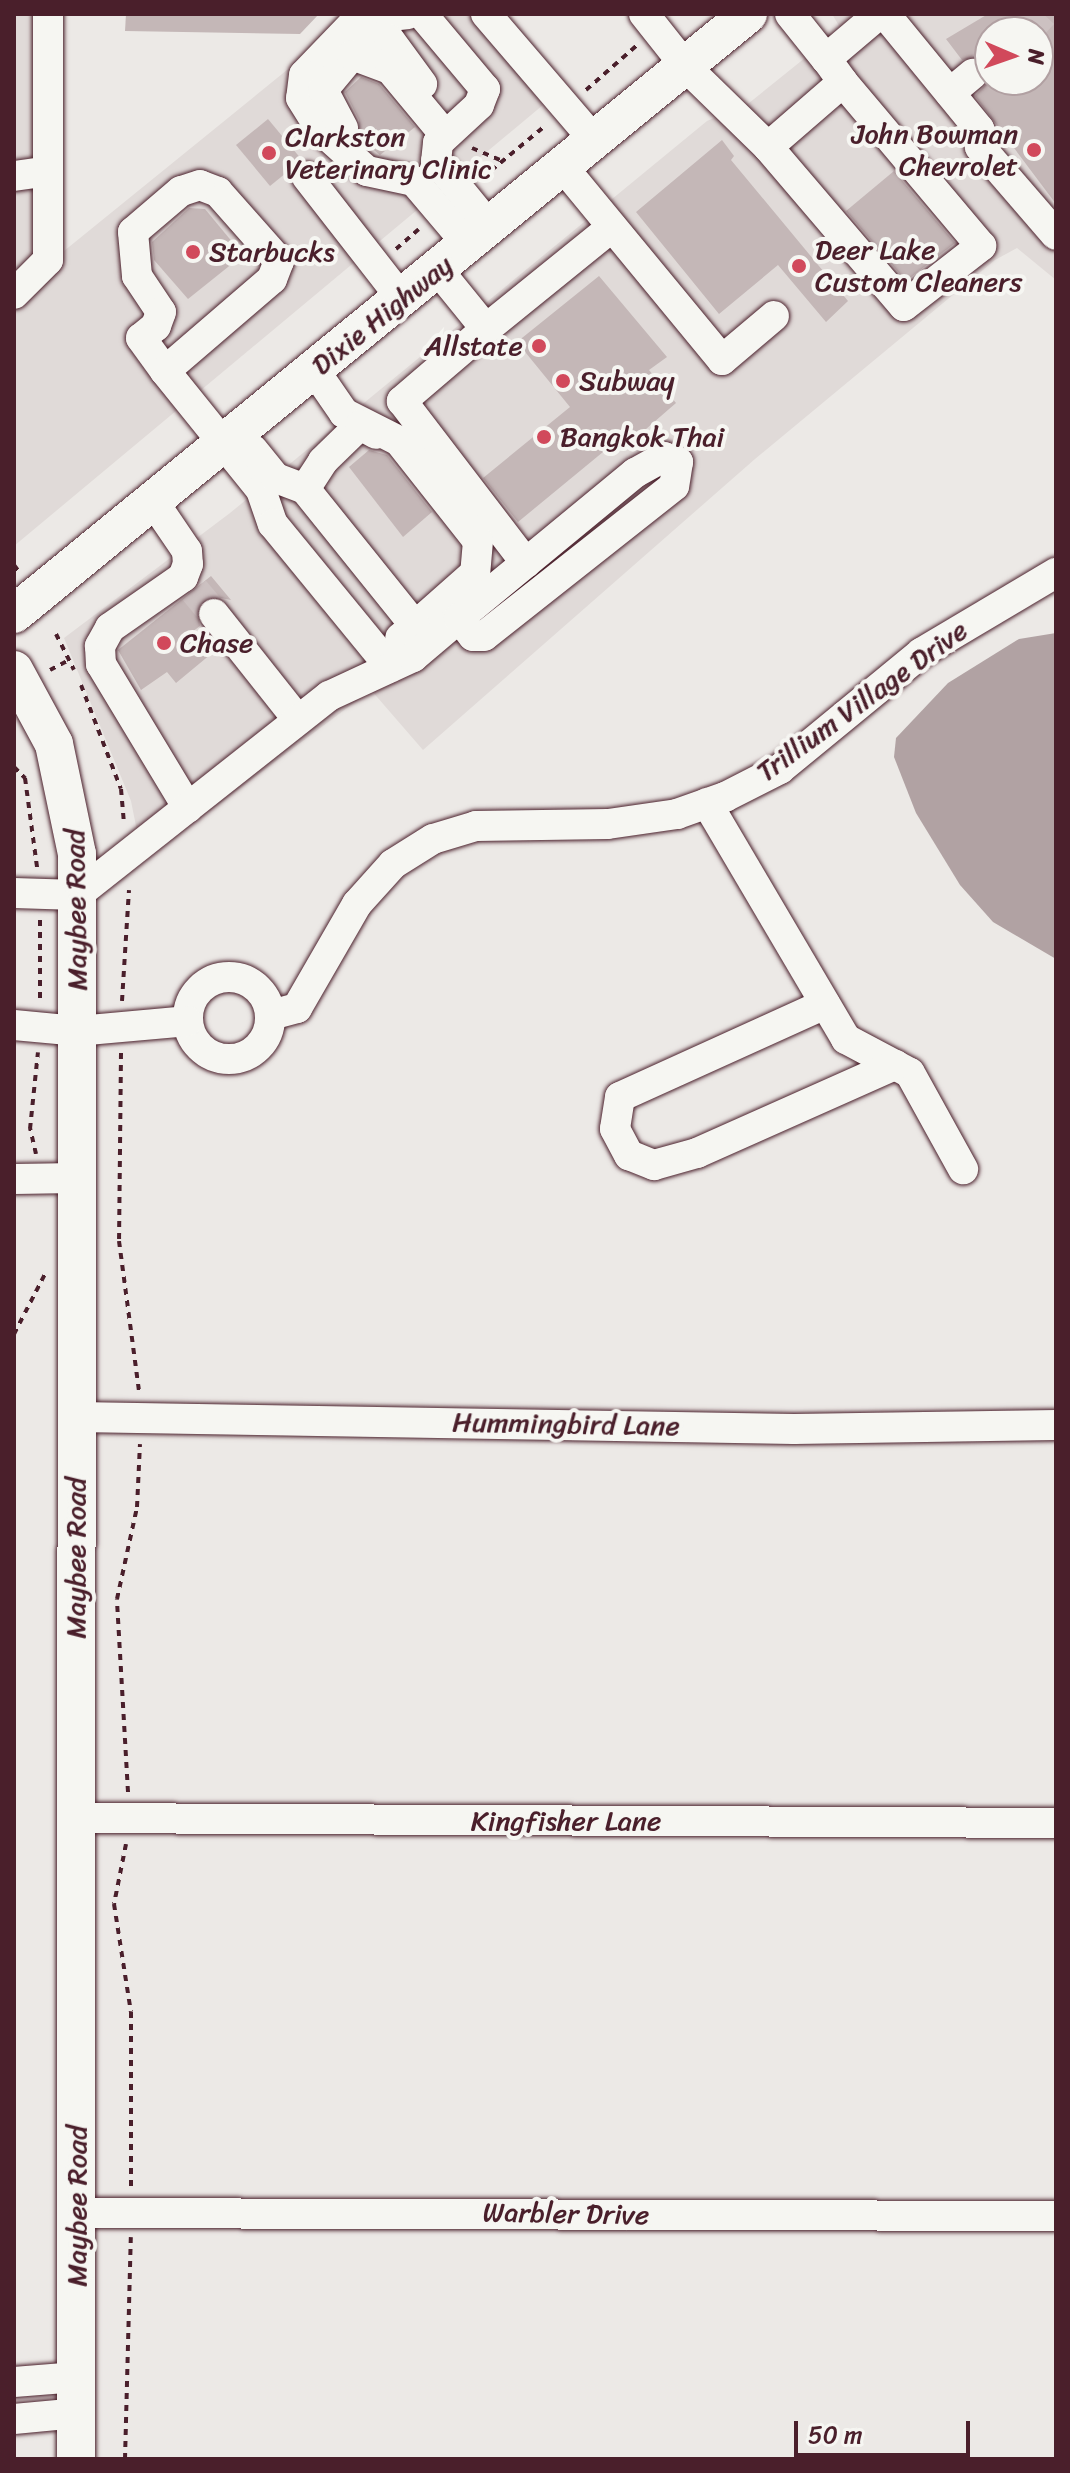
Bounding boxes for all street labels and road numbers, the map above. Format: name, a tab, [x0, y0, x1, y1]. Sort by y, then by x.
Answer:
street label: Dixie Highway	[305, 248, 459, 382]
street label: Trillium Village Drive	[750, 613, 974, 789]
street label: Maybee Road	[58, 829, 94, 991]
street label: Hummingbird Lane	[452, 1405, 680, 1443]
street label: Maybee Road	[59, 1477, 93, 1639]
street label: Kingfisher Lane	[471, 1804, 661, 1838]
street label: Maybee Road	[60, 2125, 94, 2287]
street label: Warbler Drive	[482, 2196, 650, 2232]

